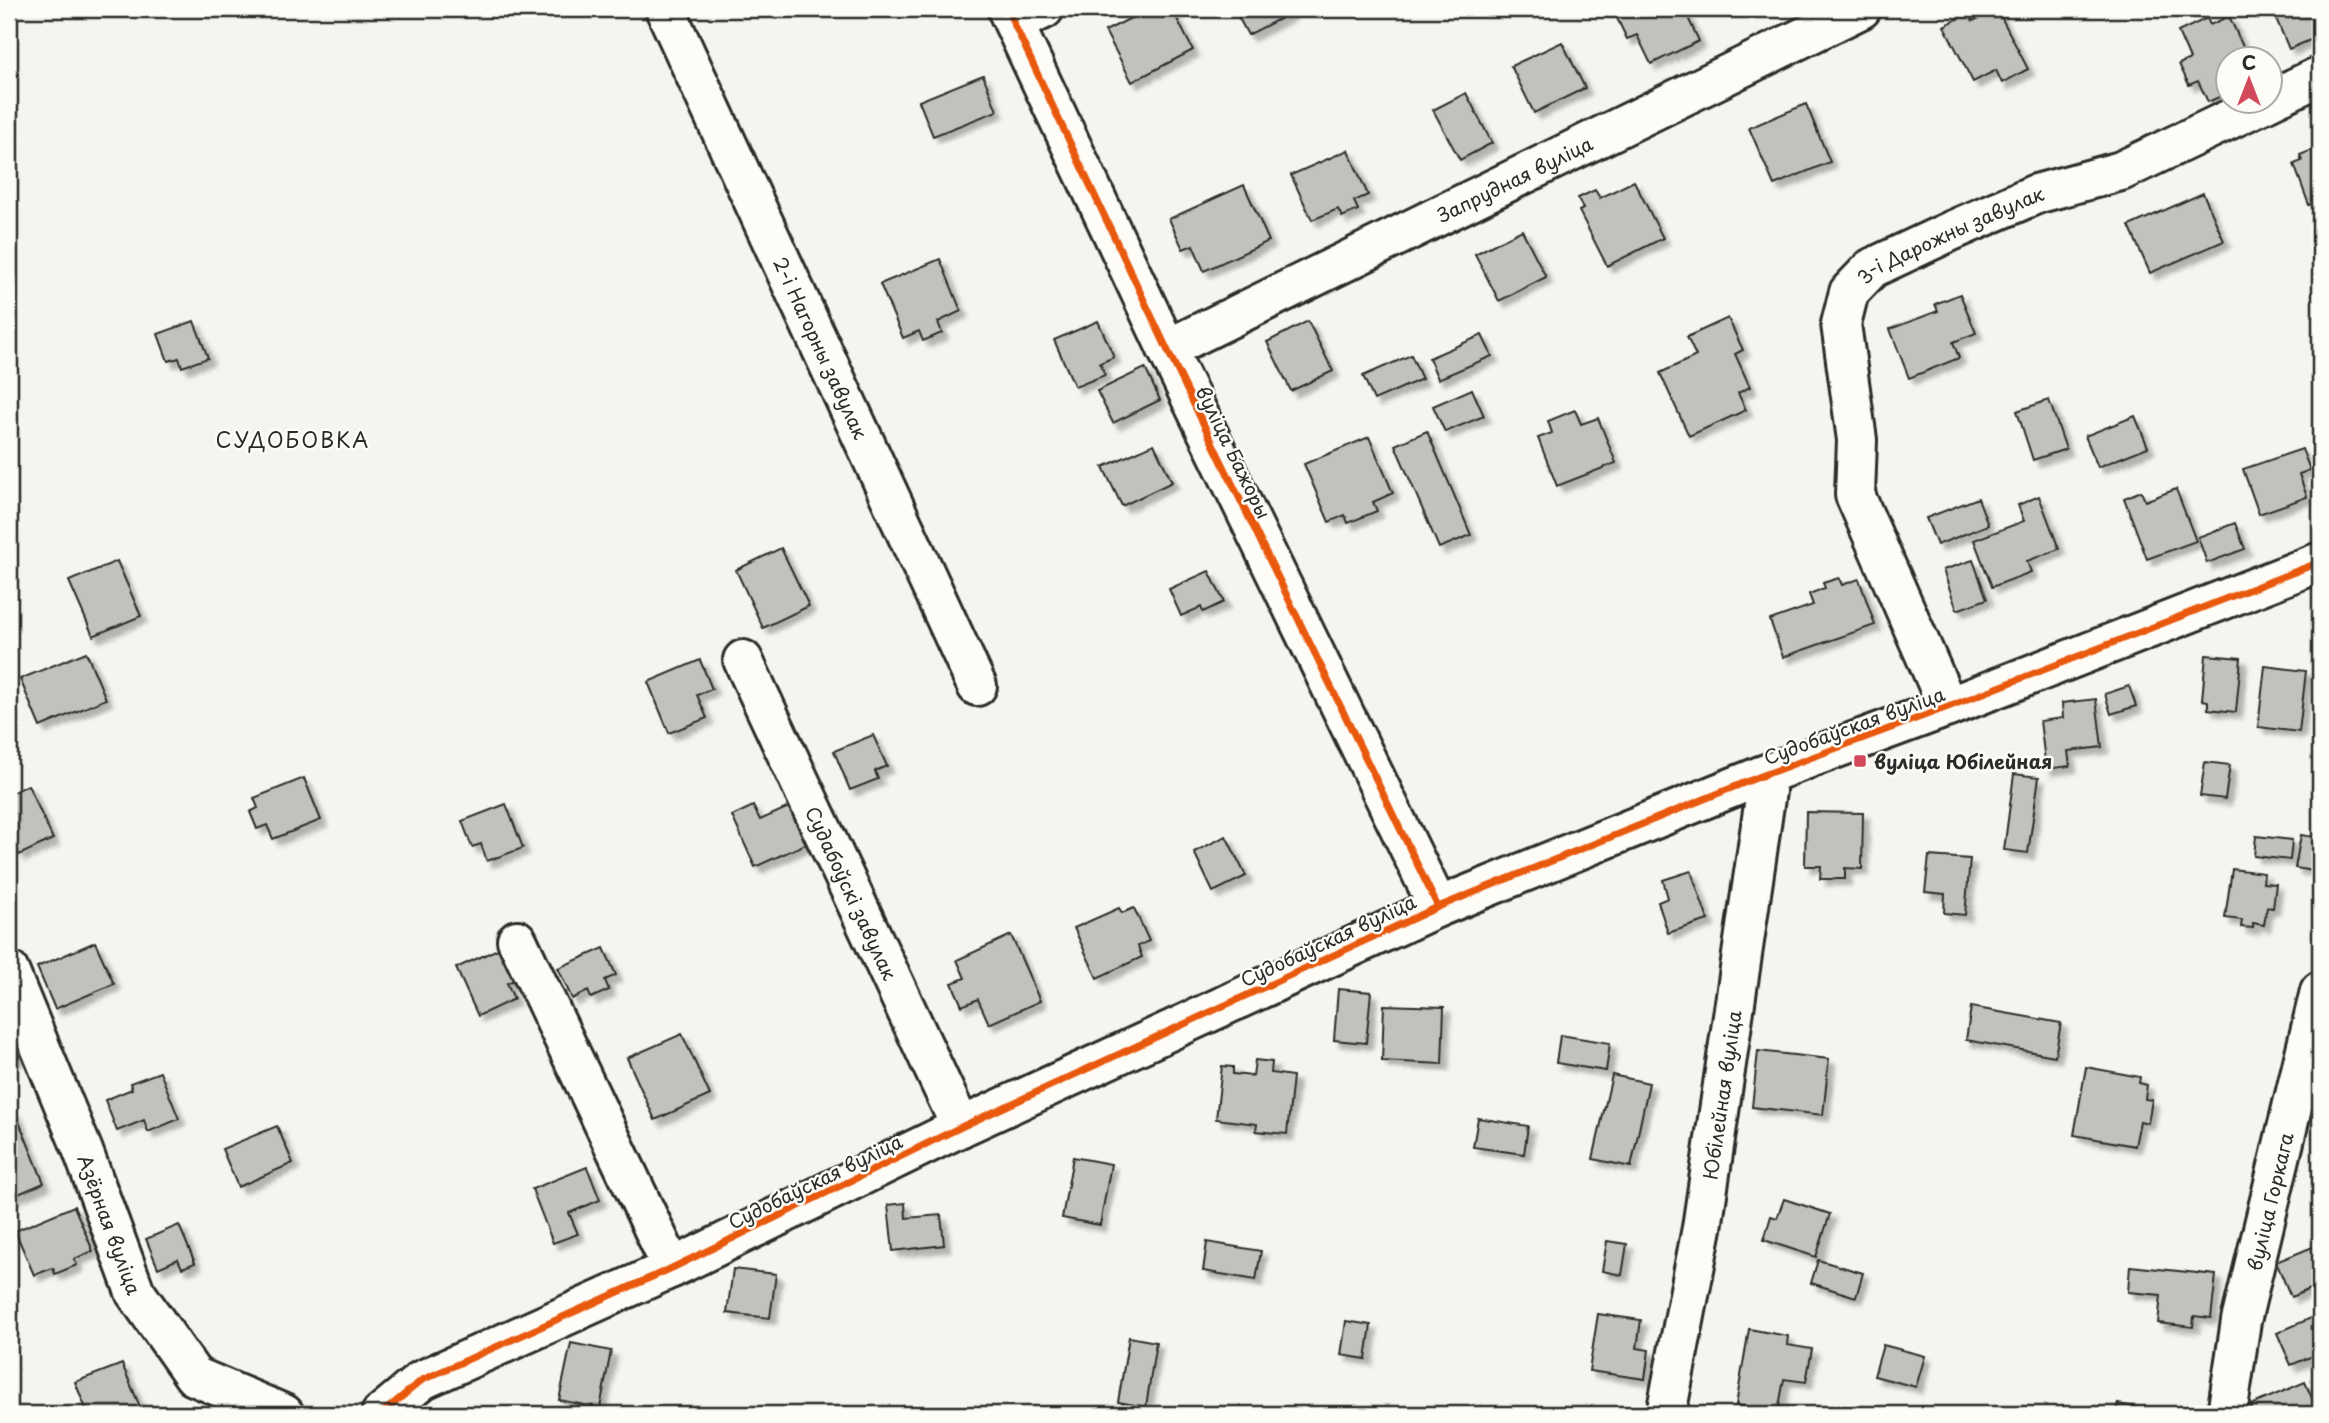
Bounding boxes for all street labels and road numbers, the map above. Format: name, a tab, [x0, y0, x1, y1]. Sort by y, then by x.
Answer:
street label: Запрудная вуліца	[1432, 129, 1597, 229]
street label: 3-і Дарожны завулак	[1850, 178, 2047, 290]
street label: 2-і Нагорны завулак	[767, 252, 875, 444]
street label: вуліца Бажоры	[1190, 381, 1278, 523]
street label: Судобаўская вуліца	[1760, 679, 1949, 771]
street label: Судабоўскі завулак	[799, 801, 905, 985]
street label: Судобаўская вуліца	[1236, 887, 1421, 993]
street label: Юбілейная вуліца	[1695, 1008, 1748, 1181]
street label: Судобаўская вуліца	[723, 1126, 907, 1235]
street label: вуліца Горкага	[2240, 1129, 2300, 1273]
street label: Азёрная вуліца	[71, 1151, 149, 1299]

